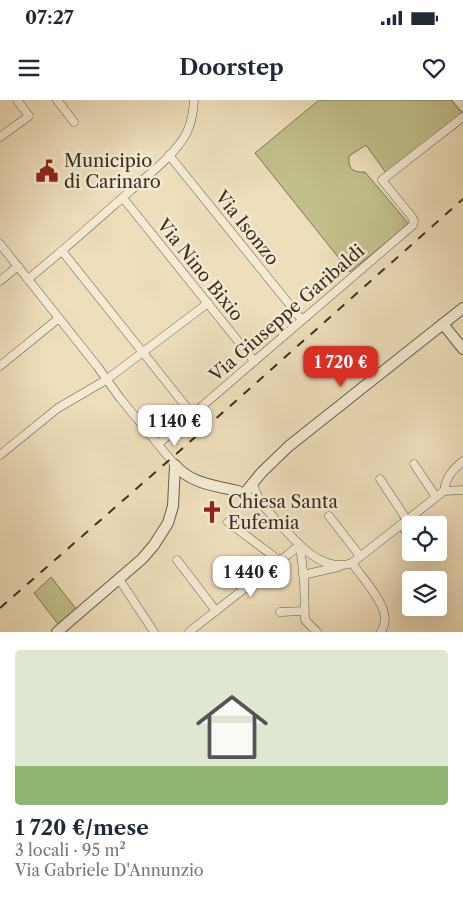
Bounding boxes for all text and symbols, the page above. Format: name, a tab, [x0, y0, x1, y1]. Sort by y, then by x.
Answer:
text: 07:27	[25, 6, 74, 29]
icon: menu	[15, 54, 43, 82]
text: Doorstep	[179, 54, 284, 81]
icon: heart	[420, 54, 448, 82]
place label: Municipio di Carinaro	[64, 150, 161, 193]
public building icon: Municipio di Carinaro	[34, 158, 60, 184]
street label: Via Isonzo	[210, 185, 284, 270]
street label: Via Nino Bixio	[152, 214, 248, 325]
street label: Via Giuseppe Garibaldi	[204, 239, 369, 387]
pin: 1 720 €	[295, 346, 387, 388]
text: 1 720 €	[314, 352, 368, 372]
pin: 1 140 €	[129, 404, 221, 447]
text: 1 140 €	[149, 411, 201, 431]
place label: Chiesa Santa Eufemia	[228, 491, 338, 534]
church icon: Chiesa Santa Eufemia	[199, 499, 225, 525]
map controls	[402, 516, 447, 616]
button: locate	[402, 516, 447, 561]
pin: 1 440 €	[205, 556, 297, 598]
text: 1 440 €	[224, 562, 278, 582]
button: layers	[402, 571, 447, 616]
icon: home	[187, 682, 277, 772]
text: 1 720 €/mese	[15, 815, 149, 840]
text: 3 locali · 95 m²	[15, 840, 126, 860]
text: Via Gabriele D'Annunzio	[15, 860, 204, 880]

